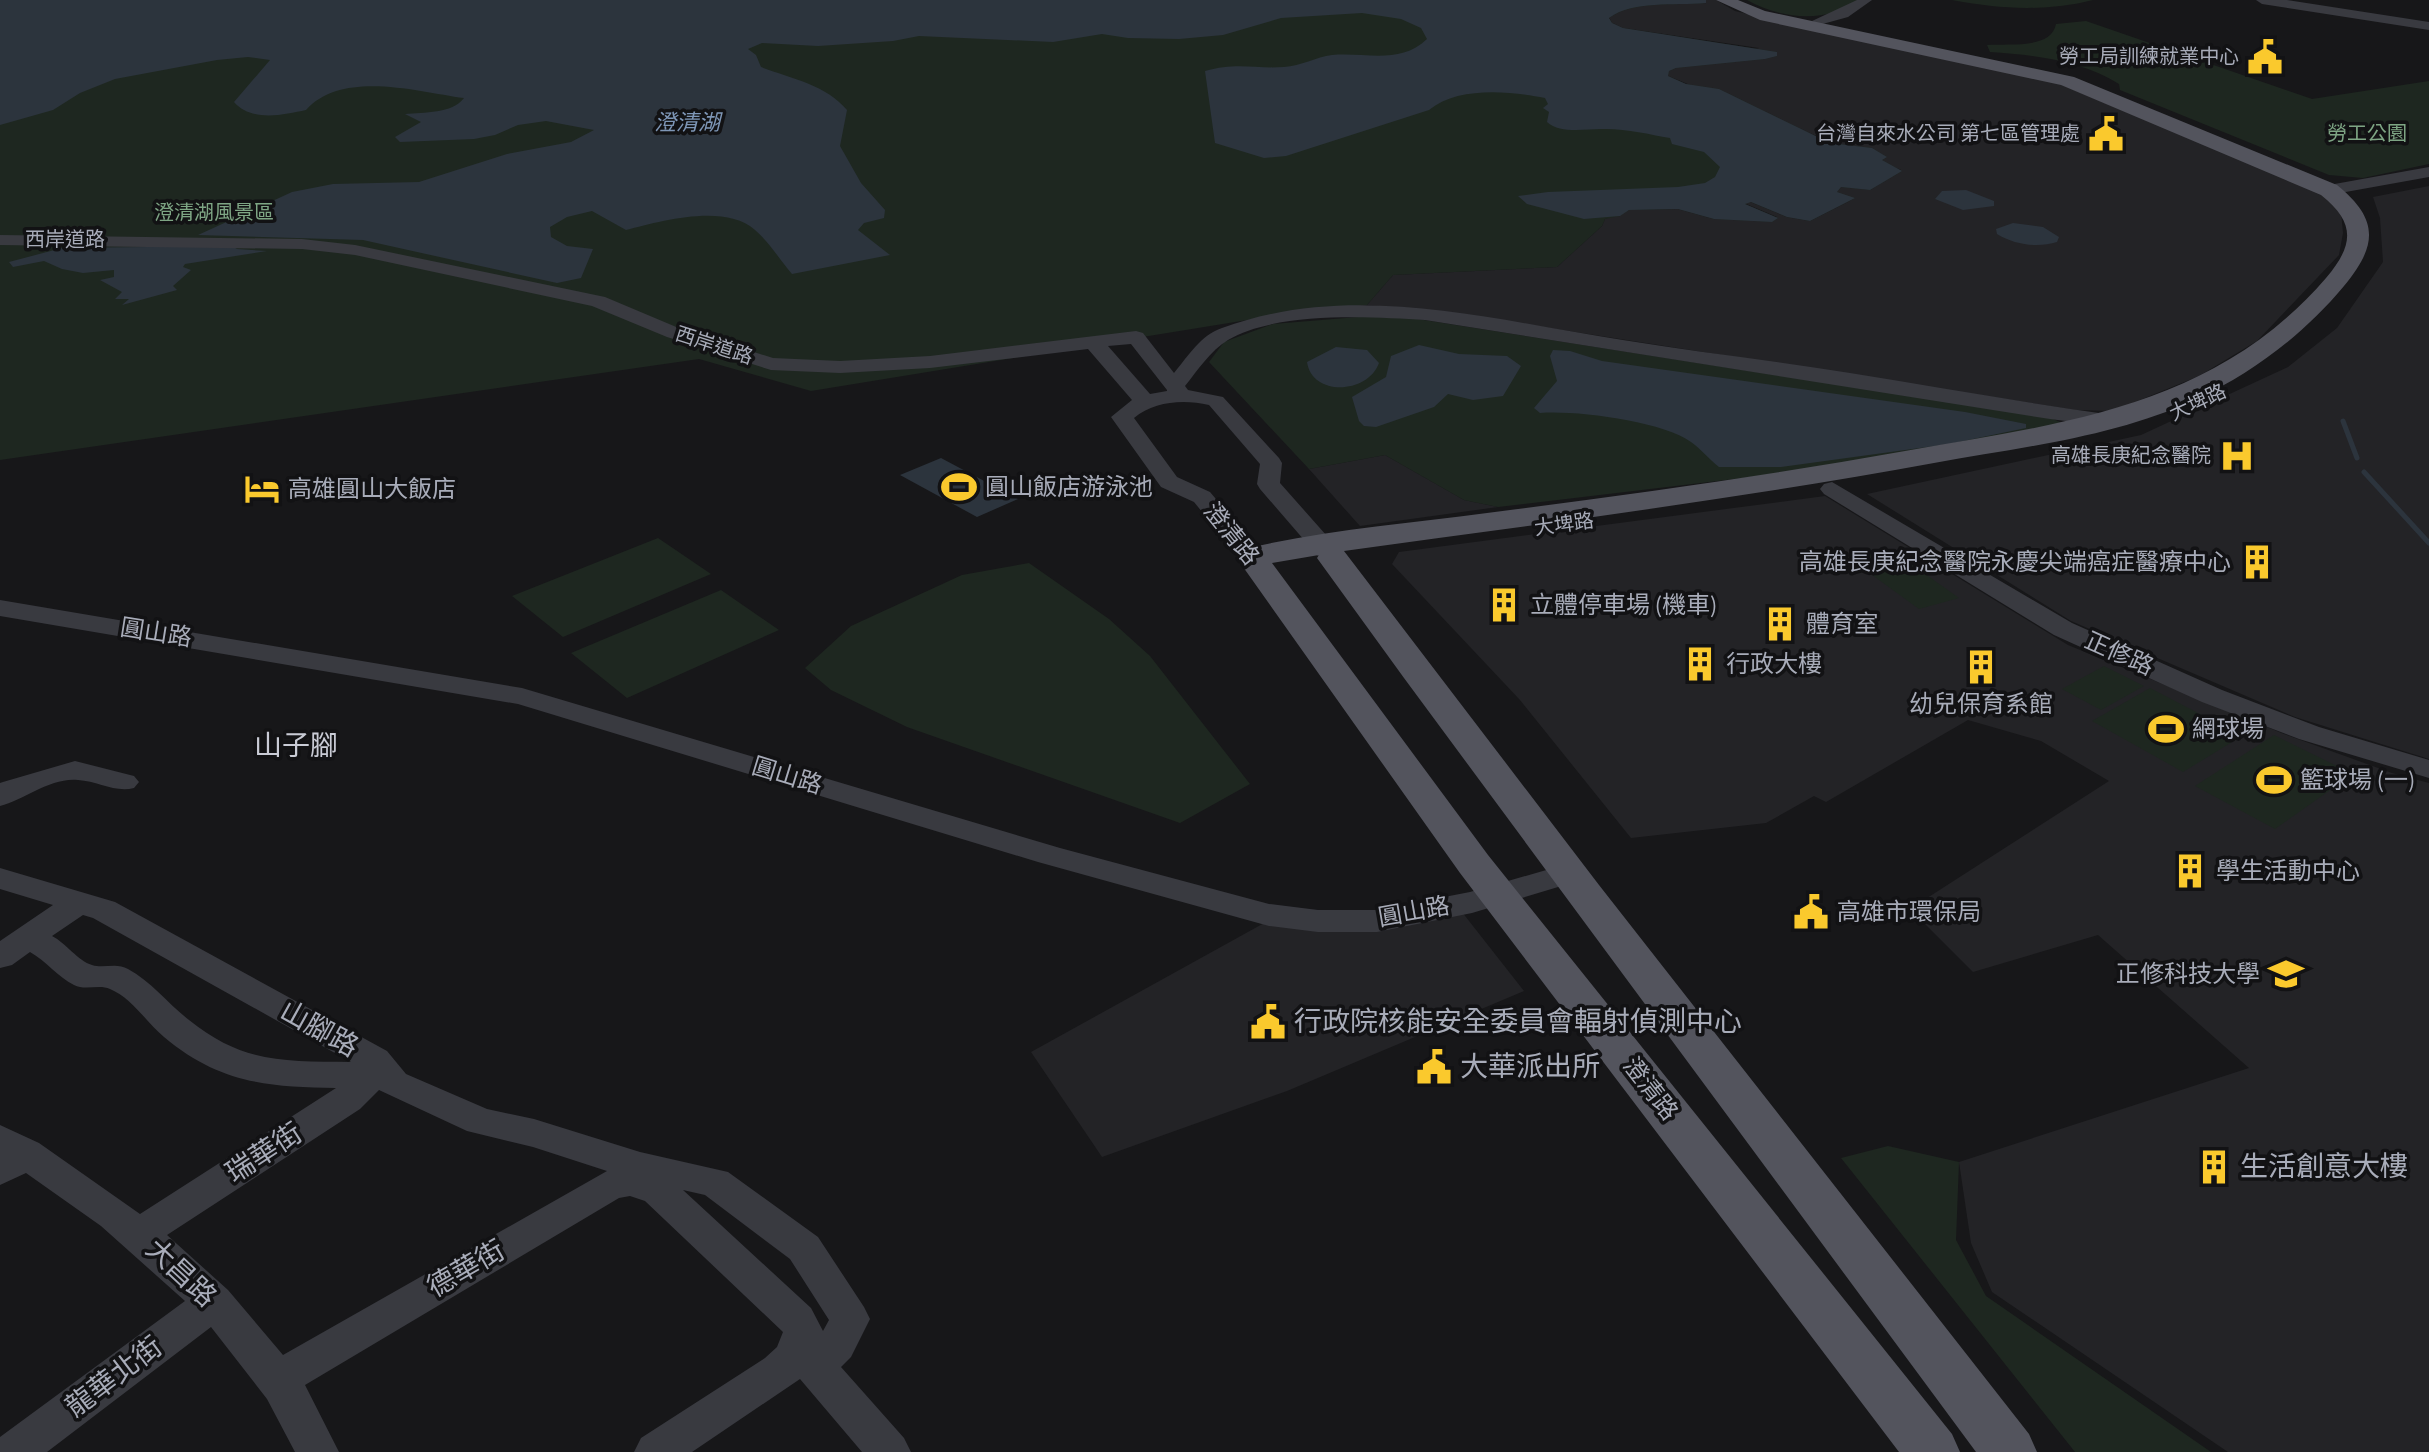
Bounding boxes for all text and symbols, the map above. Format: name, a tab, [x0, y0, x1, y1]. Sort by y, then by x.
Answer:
public building icon: 勞工局訓練就業中心	[2246, 38, 2284, 76]
place label: 勞工局訓練就業中心	[2059, 43, 2239, 71]
water label: 澄清湖	[654, 107, 723, 139]
public building icon: 台灣自來水公司 第七區管理處	[2087, 115, 2125, 153]
place label: 台灣自來水公司 第七區管理處	[1816, 120, 2080, 148]
park label: 勞工公園	[2327, 120, 2407, 148]
park label: 澄清湖風景區	[154, 199, 274, 227]
street label: 西岸道路	[25, 226, 105, 254]
street label: 西岸道路	[672, 320, 756, 372]
street label: 大埤路	[2165, 378, 2231, 428]
hospital icon: 高雄長庚紀念醫院	[2218, 437, 2256, 475]
place label: 高雄長庚紀念醫院	[2051, 442, 2211, 470]
sports icon: 圓山飯店游泳池	[940, 468, 978, 506]
hotel icon: 高雄圓山大飯店	[243, 470, 281, 508]
place label: 圓山飯店游泳池	[985, 470, 1153, 505]
place label: 高雄圓山大飯店	[288, 472, 456, 507]
street label: 澄清路	[1195, 495, 1267, 573]
street label: 大埤路	[1532, 507, 1596, 543]
building icon: 高雄長庚紀念醫院永慶尖端癌症醫療中心	[2238, 543, 2276, 581]
place label: 高雄長庚紀念醫院永慶尖端癌症醫療中心	[1799, 545, 2231, 580]
building icon: 立體停車場 (機車)	[1485, 586, 1523, 624]
place label: 立體停車場 (機車)	[1530, 588, 1717, 623]
building icon: 體育室	[1761, 605, 1799, 643]
place label: 體育室	[1806, 607, 1878, 642]
street label: 圓山路	[118, 610, 194, 656]
street label: 正修路	[2079, 623, 2159, 685]
building icon: 行政大樓	[1681, 645, 1719, 683]
place label: 行政大樓	[1726, 647, 1822, 682]
building icon: 幼兒保育系館	[1962, 648, 2000, 686]
place label: 幼兒保育系館	[1909, 687, 2053, 722]
sports icon: 網球場	[2147, 710, 2185, 748]
place label: 網球場	[2192, 712, 2264, 747]
district label: 山子腳	[254, 726, 338, 766]
street label: 圓山路	[747, 749, 827, 803]
sports icon: 籃球場 (一)	[2255, 761, 2293, 799]
place label: 籃球場 (一)	[2300, 763, 2415, 798]
building icon: 學生活動中心	[2171, 852, 2209, 890]
place label: 學生活動中心	[2216, 854, 2360, 889]
street label: 圓山路	[1376, 889, 1452, 935]
public building icon: 高雄市環保局	[1792, 893, 1830, 931]
place label: 高雄市環保局	[1837, 895, 1981, 930]
school or university icon: 正修科技大學	[2267, 955, 2305, 993]
place label: 正修科技大學	[2116, 957, 2260, 992]
street label: 山腳路	[273, 991, 365, 1067]
place label: 行政院核能安全委員會輻射偵測中心	[1294, 1002, 1742, 1042]
public building icon: 行政院核能安全委員會輻射偵測中心	[1249, 1003, 1287, 1041]
place label: 大華派出所	[1460, 1047, 1600, 1087]
public building icon: 大華派出所	[1415, 1048, 1453, 1086]
street label: 澄清路	[1614, 1050, 1686, 1128]
street label: 瑞華街	[218, 1113, 310, 1193]
place label: 生活創意大樓	[2240, 1147, 2408, 1187]
building icon: 生活創意大樓	[2195, 1148, 2233, 1186]
street label: 大昌路	[137, 1230, 225, 1316]
street label: 德華街	[420, 1231, 512, 1307]
street label: 龍華北街	[57, 1327, 171, 1427]

